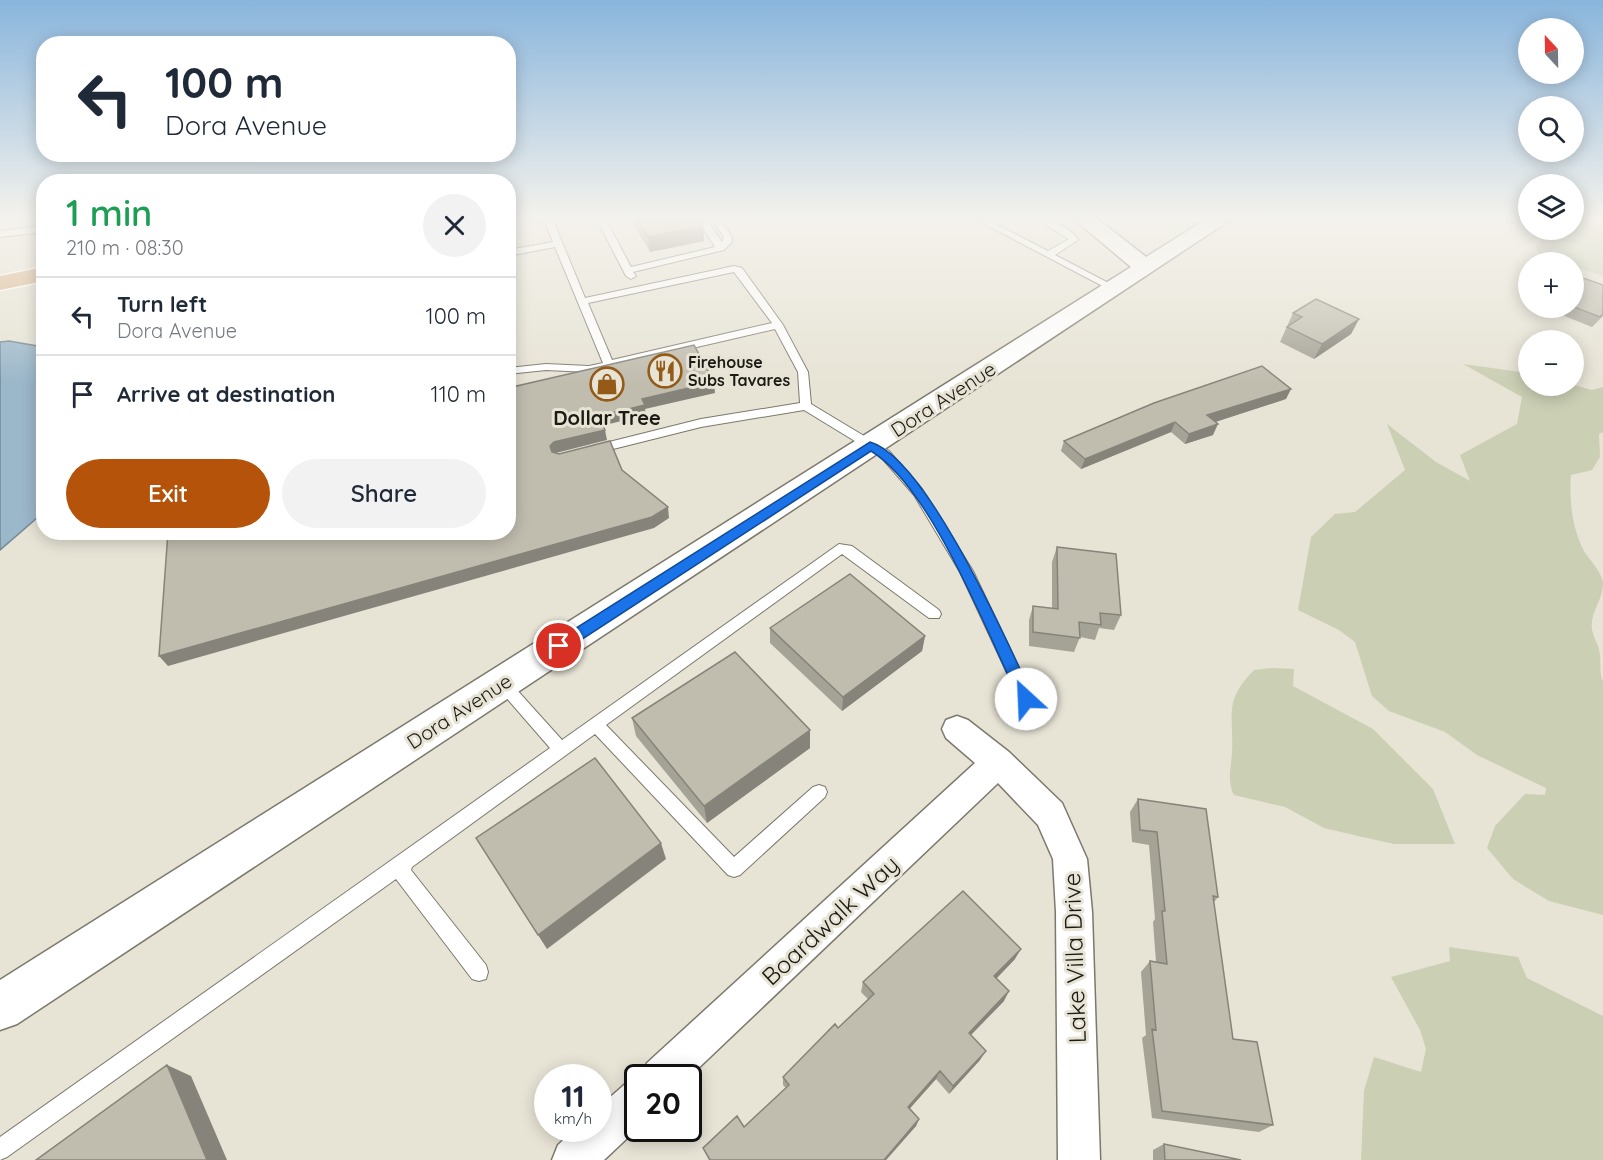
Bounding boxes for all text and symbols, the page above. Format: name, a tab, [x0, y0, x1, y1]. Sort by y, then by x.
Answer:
north arrow	[1518, 18, 1584, 84]
map controls	[1518, 18, 1584, 396]
text: 100 m	[165, 56, 283, 109]
icon: left	[66, 60, 144, 138]
button: search	[1518, 96, 1584, 162]
text: Dora Avenue	[165, 108, 327, 142]
button: layers	[1518, 174, 1584, 240]
text: 1 min	[66, 190, 152, 235]
button: close	[423, 194, 486, 257]
text: 210 m · 08:30	[66, 235, 184, 260]
button: +	[1518, 252, 1584, 318]
text: Turn left	[117, 290, 207, 318]
icon: left	[66, 300, 99, 333]
text: 100 m	[426, 302, 486, 330]
text: Dora Avenue	[117, 318, 237, 343]
button: −	[1518, 330, 1584, 396]
place label: Firehouse Subs Tavares	[688, 352, 790, 390]
restaurant icon: Firehouse Subs Tavares	[647, 353, 683, 389]
street label: Dora Avenue	[886, 356, 1000, 442]
shop icon: Dollar Tree	[589, 366, 625, 402]
icon: arrive	[66, 378, 99, 411]
text: Arrive at destination	[117, 380, 335, 408]
text: 110 m	[431, 380, 486, 408]
place label: Dollar Tree	[553, 405, 661, 430]
button: Exit	[66, 459, 270, 528]
button: Share	[282, 459, 486, 528]
pin	[533, 620, 584, 671]
icon: arrive	[542, 629, 575, 662]
position arrow	[994, 667, 1058, 731]
street label: Dora Avenue	[402, 668, 516, 754]
street label: Boardwalk Way	[755, 849, 905, 991]
street label: Lake Villa Drive	[1056, 872, 1092, 1044]
speed limit sign: 20	[624, 1064, 702, 1142]
text: 11	[561, 1077, 585, 1115]
text: km/h	[554, 1109, 592, 1128]

